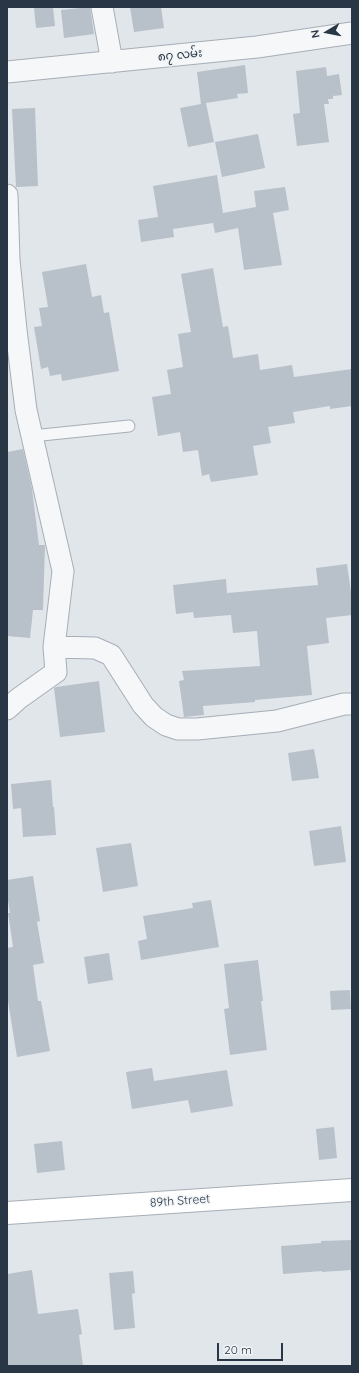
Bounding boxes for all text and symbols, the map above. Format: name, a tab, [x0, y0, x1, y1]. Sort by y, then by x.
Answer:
north arrow	[307, 12, 347, 52]
text: N	[308, 29, 323, 39]
street label: ၈၇ လမ်း	[157, 46, 203, 64]
street label: 89th Street	[150, 1192, 210, 1210]
scale bar	[219, 1335, 285, 1361]
text: 20 m	[224, 1342, 252, 1357]

